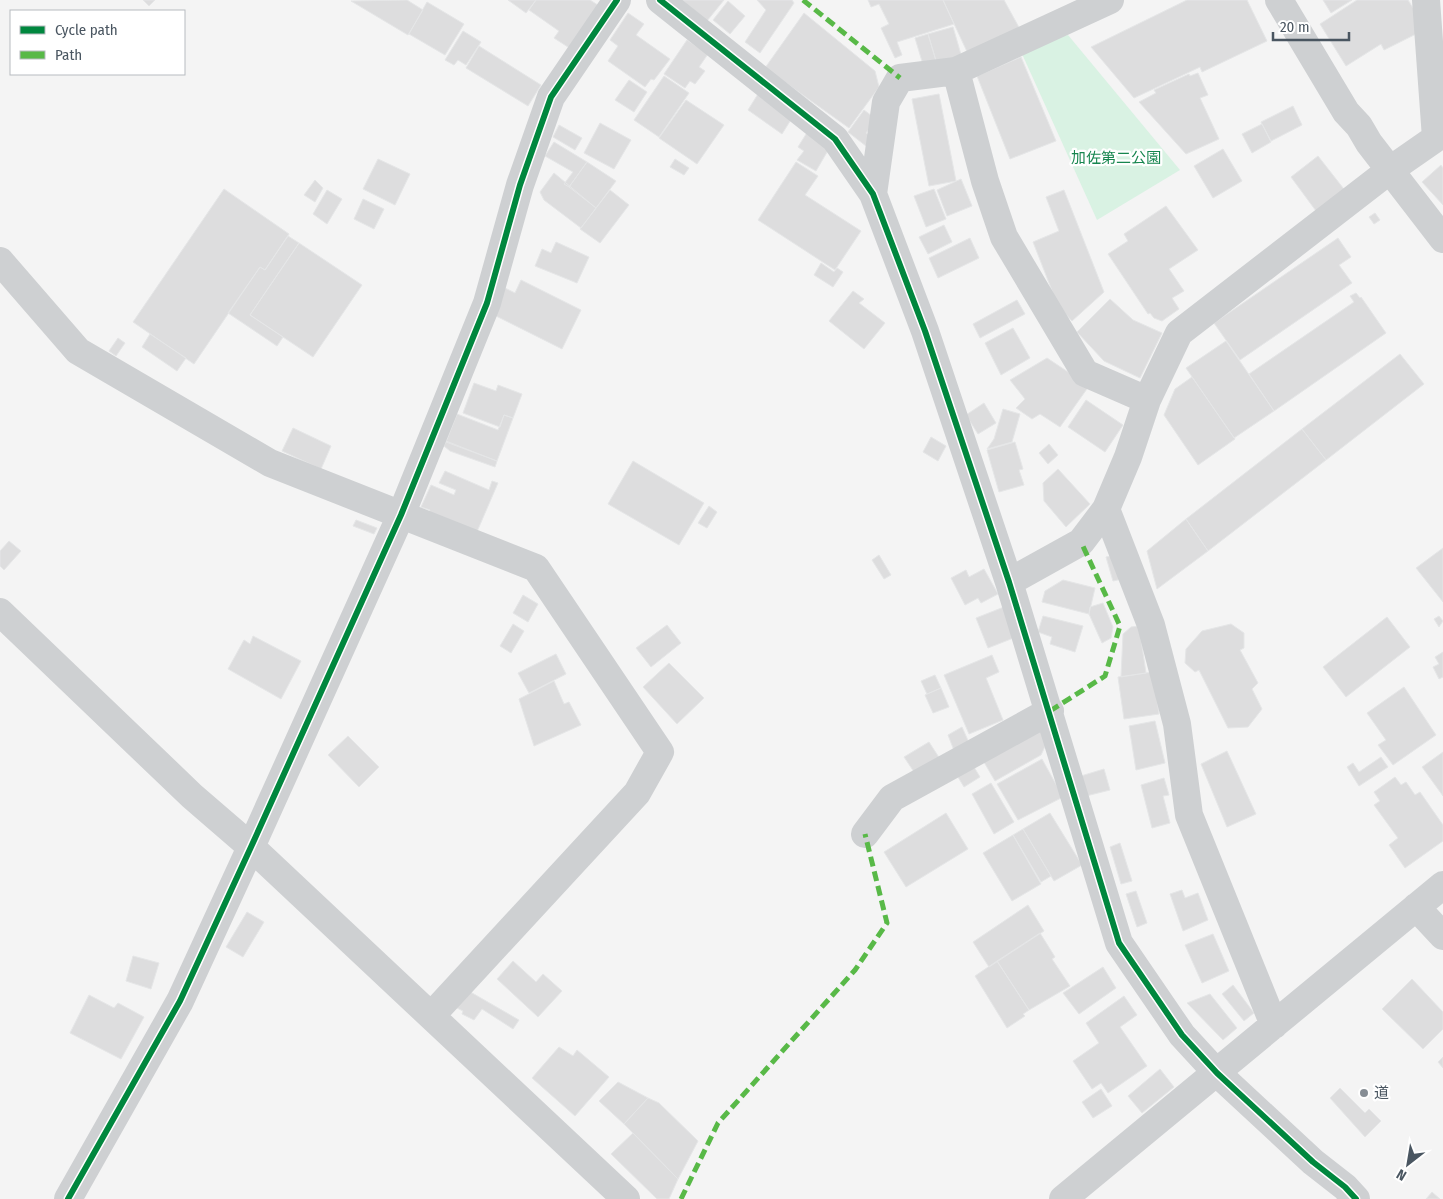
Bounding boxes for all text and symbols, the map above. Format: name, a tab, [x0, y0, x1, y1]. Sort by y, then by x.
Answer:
legend	[10, 10, 185, 75]
scale bar	[1273, 10, 1349, 42]
text: 20 m	[1280, 18, 1310, 36]
text: Cycle path	[55, 21, 118, 39]
text: Path	[55, 46, 82, 64]
park label: 加佐第二公園	[1071, 149, 1161, 167]
place label: 道	[1374, 1084, 1389, 1102]
marker: 道	[1358, 1087, 1370, 1099]
north arrow	[1383, 1139, 1433, 1189]
text: N	[1394, 1165, 1410, 1184]

